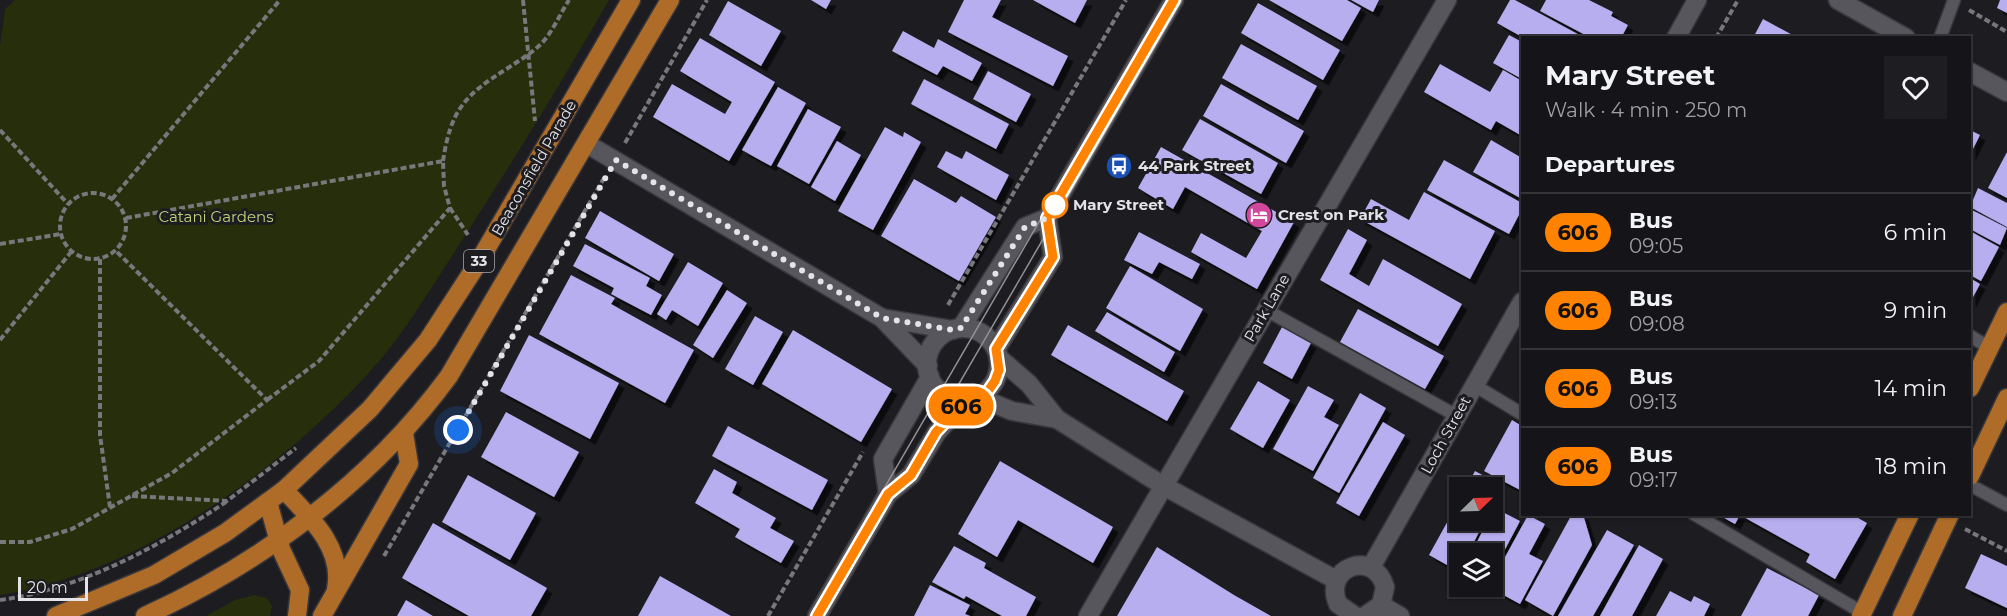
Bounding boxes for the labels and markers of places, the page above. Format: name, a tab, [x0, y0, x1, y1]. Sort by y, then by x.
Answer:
bus stop icon: 44 Park Street	[1104, 151, 1134, 181]
place label: 44 Park Street	[1138, 156, 1252, 175]
marker: Mary Street	[1042, 192, 1068, 218]
place label: Mary Street	[1073, 195, 1165, 214]
hotel icon: Crest on Park	[1244, 200, 1274, 230]
place label: Crest on Park	[1278, 205, 1384, 224]

